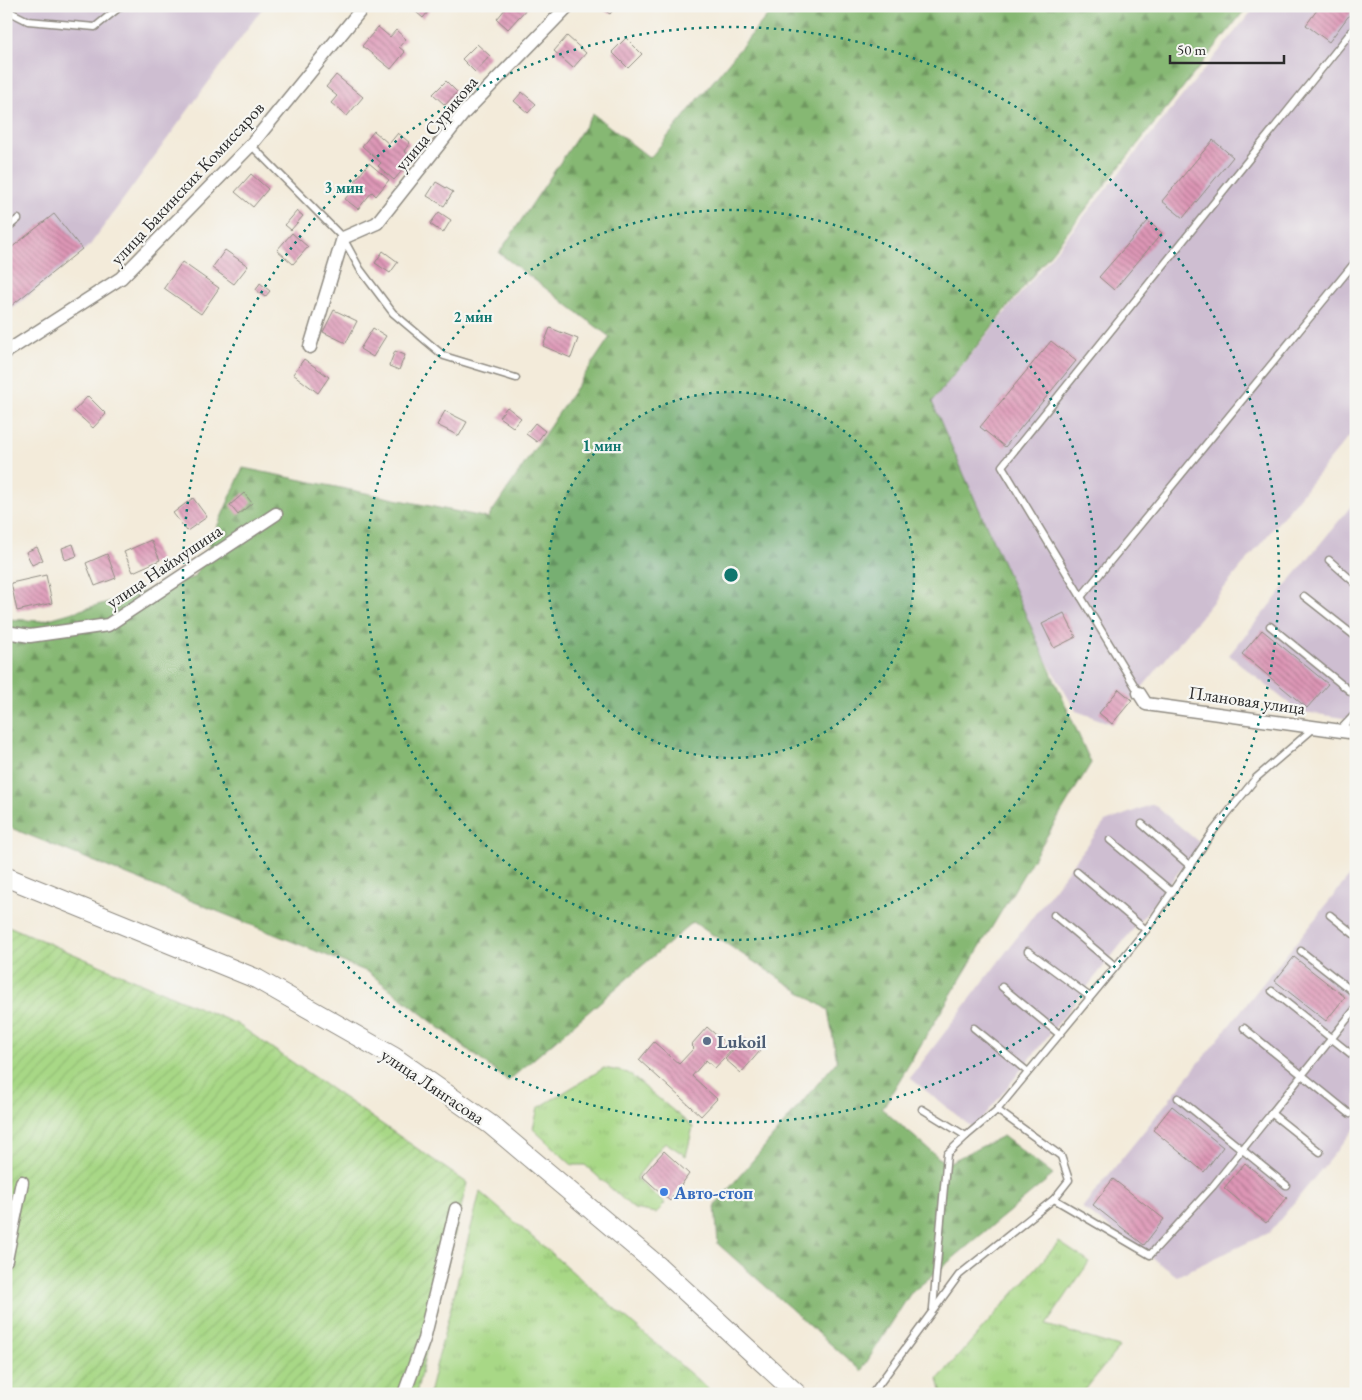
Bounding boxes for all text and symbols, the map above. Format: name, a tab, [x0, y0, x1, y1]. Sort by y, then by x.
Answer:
scale bar	[1170, 32, 1283, 64]
text: 50 m	[1177, 40, 1206, 59]
street label: улица Сурикова	[390, 70, 483, 175]
street label: улица Бакинских Комиссаров	[105, 96, 269, 270]
text: 3 мин	[324, 178, 364, 197]
text: 2 мин	[453, 307, 493, 326]
text: 1 мин	[582, 436, 622, 455]
street label: улица Наймушина	[102, 518, 227, 613]
centre of rings	[722, 566, 740, 584]
street label: Плановая улица	[1187, 680, 1308, 720]
place label: Lukoil	[717, 1030, 766, 1053]
marker: Lukoil	[701, 1035, 713, 1047]
street label: улица Лянгасова	[377, 1043, 490, 1130]
place label: Авто-стоп	[673, 1181, 753, 1204]
marker: Авто-стоп	[658, 1186, 670, 1198]

